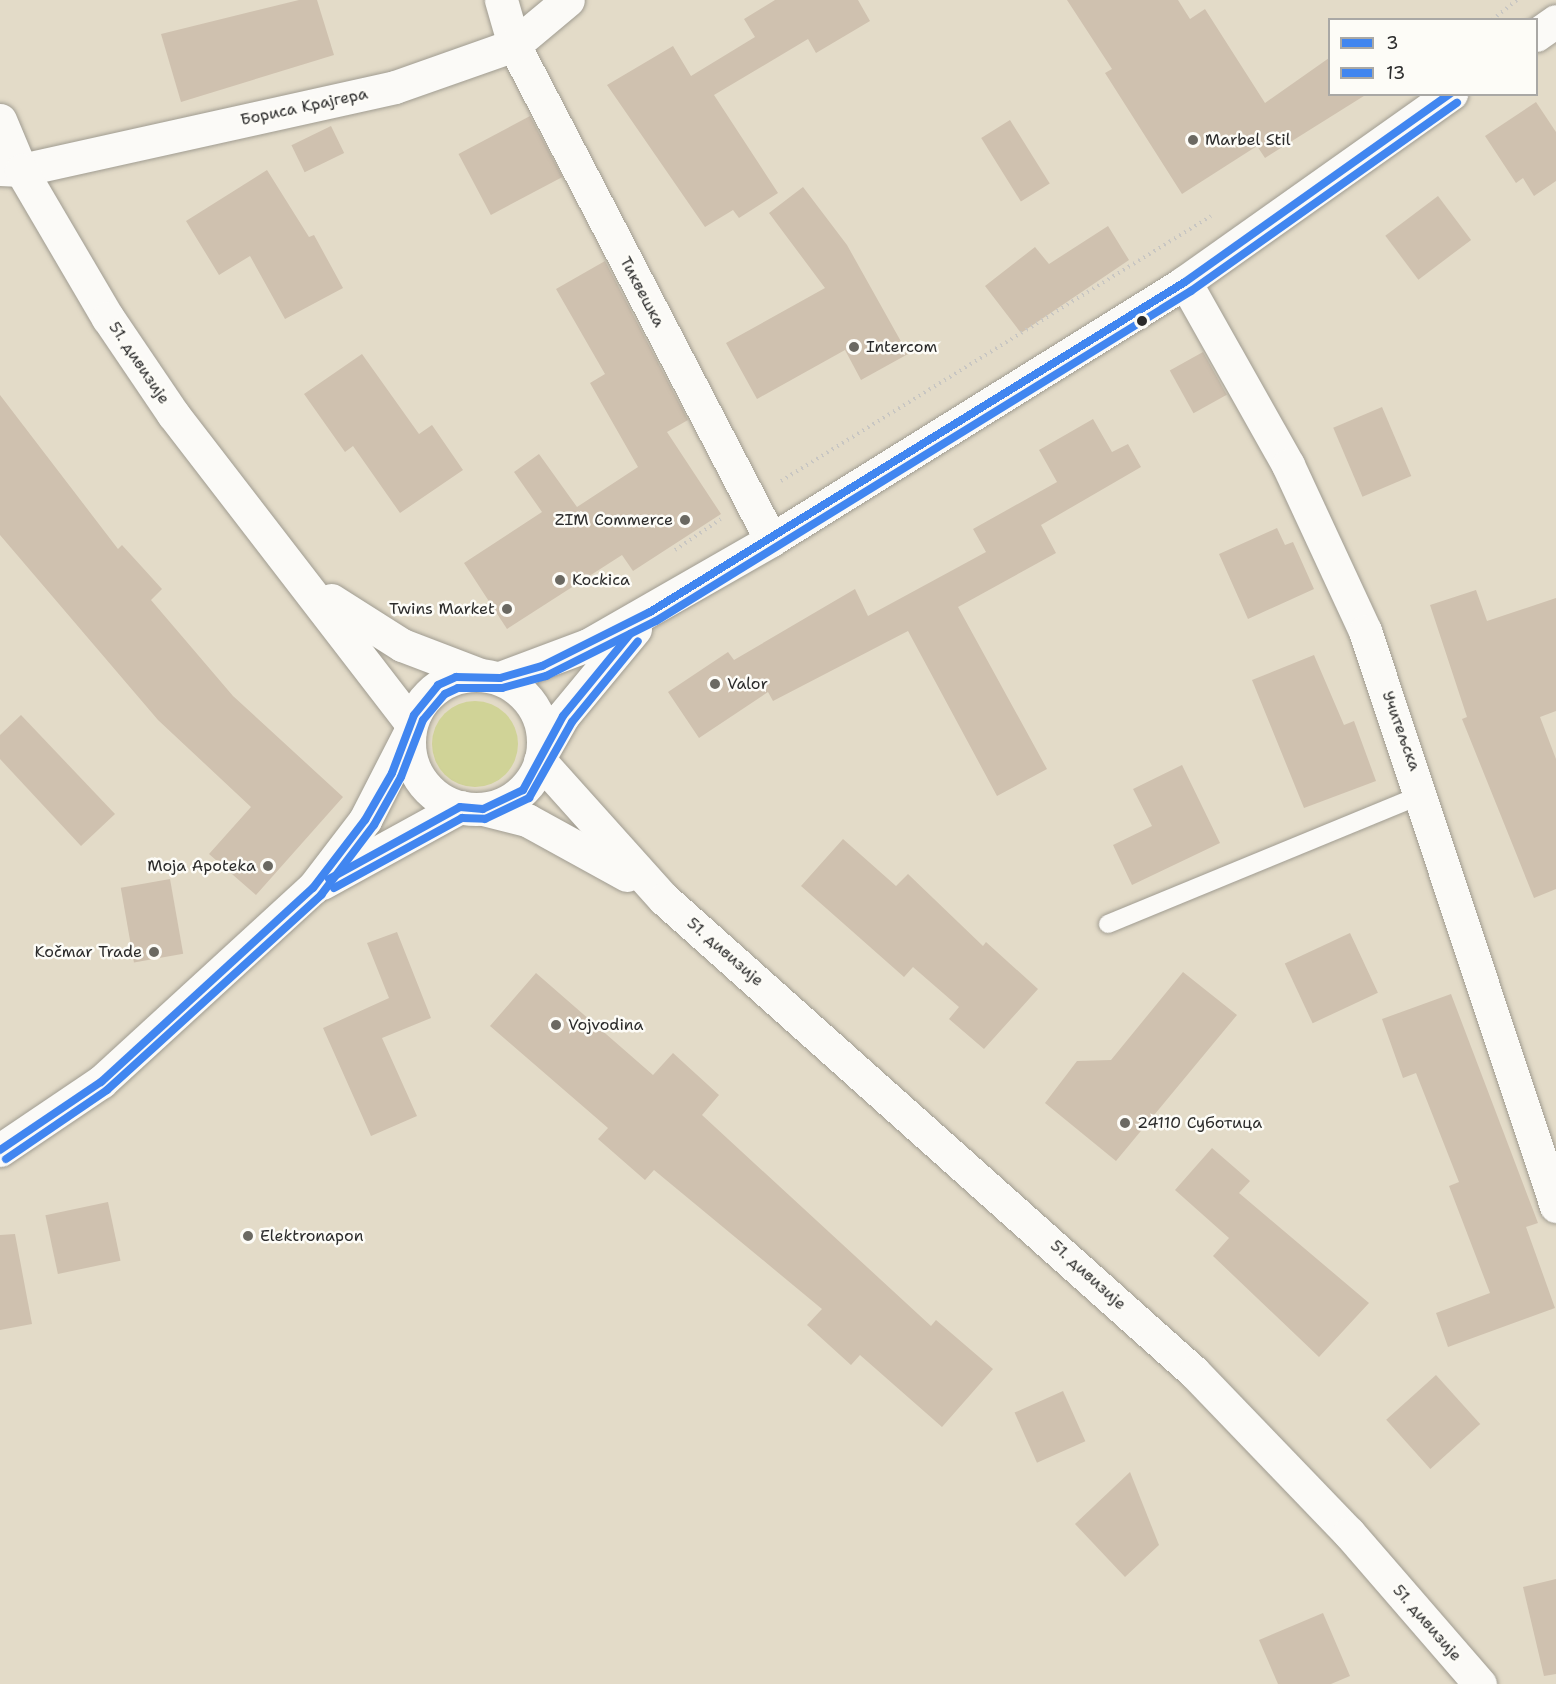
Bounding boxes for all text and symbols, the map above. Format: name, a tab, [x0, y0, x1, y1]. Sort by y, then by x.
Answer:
legend	[1328, 18, 1538, 96]
text: 3	[1386, 31, 1399, 55]
text: 13	[1386, 61, 1405, 85]
street label: Бориса Крајгера	[239, 84, 369, 130]
place label: Marbel Stil	[1205, 130, 1290, 150]
marker: Marbel Stil	[1186, 133, 1200, 147]
street label: Тиквешка	[615, 254, 669, 330]
unlabelled marker	[1136, 315, 1148, 327]
street label: 51. дивизије	[104, 318, 174, 408]
place label: Intercom	[866, 337, 937, 357]
marker: Intercom	[847, 340, 861, 354]
place label: ZIM Commerce	[555, 510, 673, 530]
marker: ZIM Commerce	[678, 513, 692, 527]
place label: Kockica	[572, 570, 630, 590]
marker: Kockica	[553, 573, 567, 587]
place label: Twins Market	[389, 599, 495, 619]
marker: Twins Market	[500, 602, 514, 616]
place label: Valor	[727, 674, 768, 694]
marker: Valor	[708, 677, 722, 691]
street label: Учитељска	[1378, 689, 1424, 773]
place label: Moja Apoteka	[147, 856, 256, 876]
marker: Moja Apoteka	[261, 859, 275, 873]
street label: 51. дивизије	[683, 914, 767, 990]
place label: Kočmar Trade	[35, 942, 142, 962]
marker: Kočmar Trade	[147, 945, 161, 959]
place label: Vojvodina	[568, 1015, 643, 1035]
marker: Vojvodina	[549, 1018, 563, 1032]
place label: 24110 Суботица	[1137, 1113, 1262, 1133]
marker: 24110 Суботица	[1118, 1116, 1132, 1130]
place label: Elektronapon	[260, 1226, 363, 1246]
marker: Elektronapon	[241, 1229, 255, 1243]
street label: 51. дивизије	[1046, 1236, 1130, 1314]
street label: 51. дивизије	[1389, 1581, 1465, 1665]

